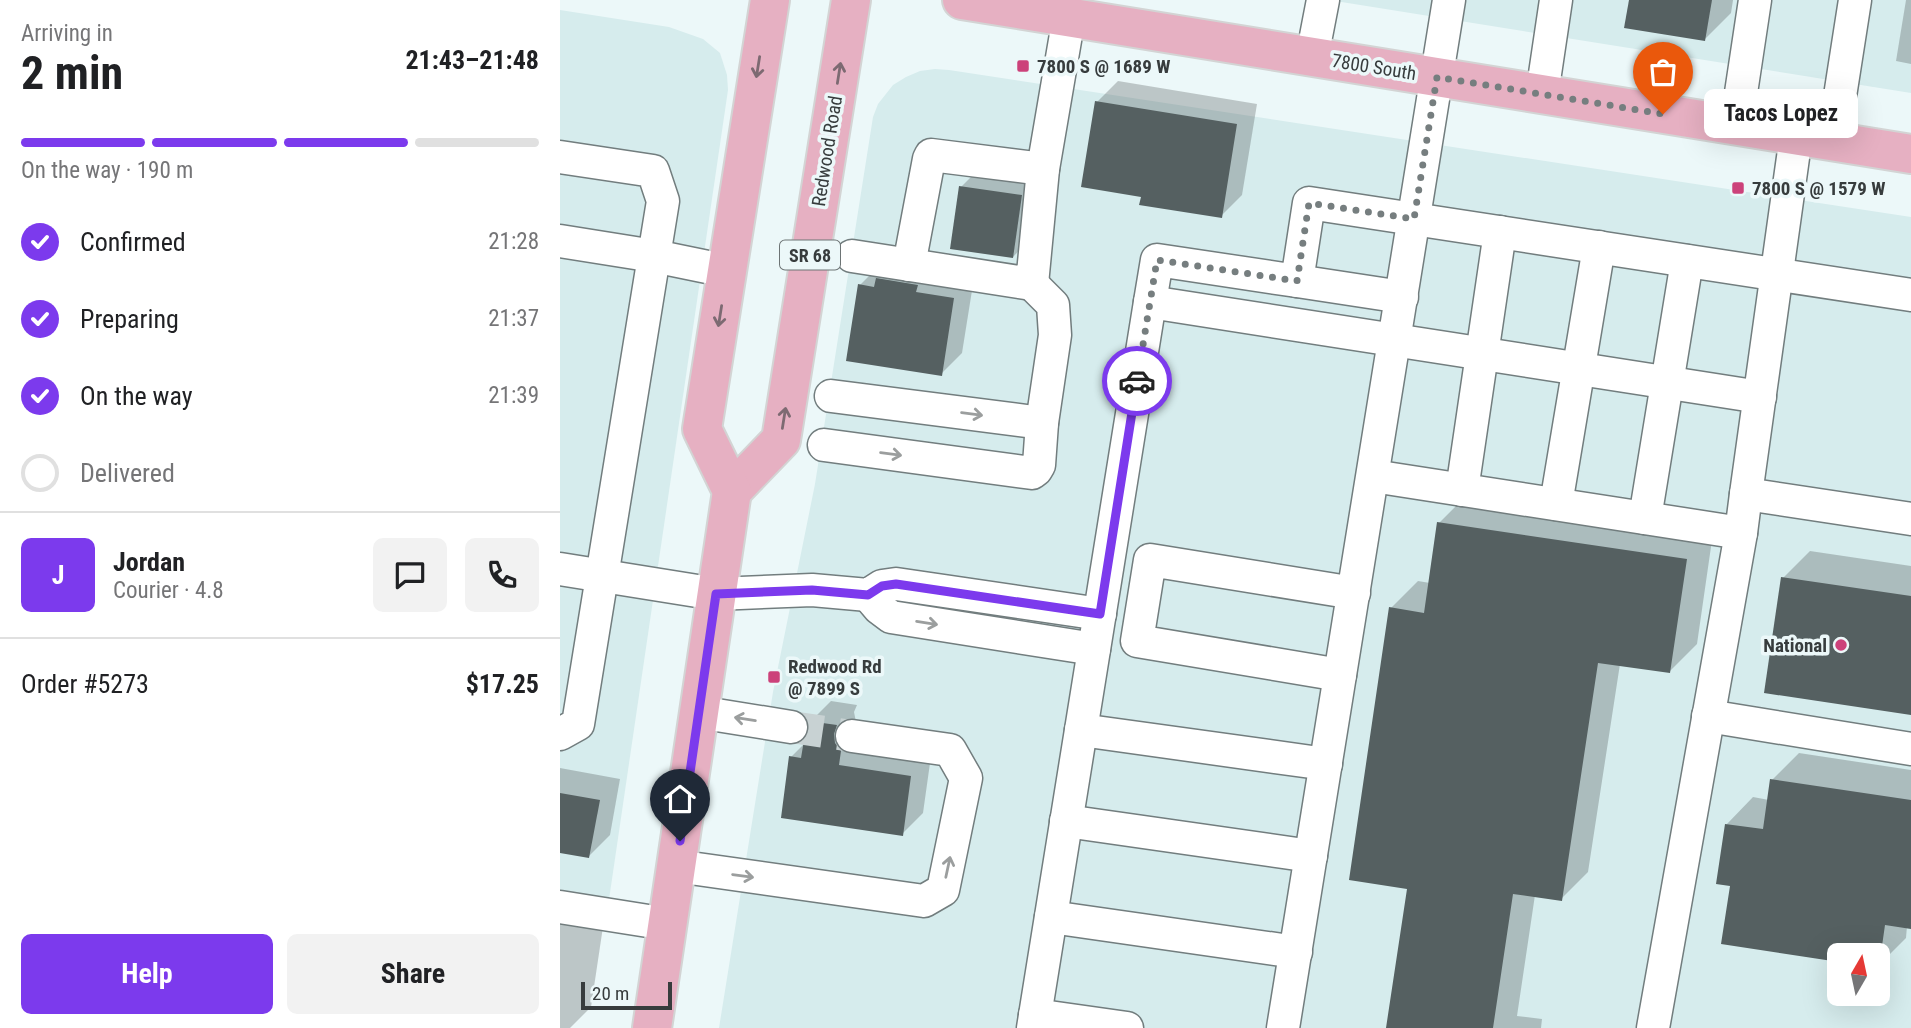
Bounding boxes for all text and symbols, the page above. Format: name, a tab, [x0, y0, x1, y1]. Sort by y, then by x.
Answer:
text: Arriving in	[21, 20, 113, 47]
pin	[1633, 42, 1693, 114]
text: 21:43–21:48	[405, 45, 539, 75]
text: 2 min	[21, 46, 123, 100]
street label: 7800 South	[1330, 49, 1418, 85]
icon: bag	[1644, 53, 1682, 91]
one-way arrow	[751, 55, 764, 78]
place label: 7800 S @ 1689 W	[1037, 55, 1170, 78]
marker: 7800 S @ 1689 W	[1015, 58, 1031, 74]
one-way arrow	[833, 62, 846, 85]
callout: Tacos Lopez	[1705, 90, 1859, 138]
street label: Redwood Road	[807, 94, 847, 208]
text: Tacos Lopez	[1724, 100, 1838, 127]
text: On the way · 190 m	[21, 157, 193, 184]
place label: 7800 S @ 1579 W	[1752, 177, 1885, 200]
marker: 7800 S @ 1579 W	[1730, 180, 1746, 196]
icon: check	[21, 223, 59, 261]
text: Confirmed	[80, 227, 186, 257]
text: 21:28	[488, 228, 539, 255]
road number: SR 68	[780, 241, 840, 270]
icon: check	[21, 300, 59, 338]
text: Preparing	[80, 304, 179, 334]
one-way arrow	[713, 304, 726, 327]
text: 21:37	[488, 305, 539, 332]
courier	[1102, 346, 1172, 416]
icon: car	[1118, 362, 1156, 400]
icon: check	[21, 377, 59, 415]
text: On the way	[80, 381, 193, 411]
text: 21:39	[488, 382, 539, 409]
one-way arrow	[778, 407, 791, 430]
one-way arrow	[960, 408, 983, 421]
one-way arrow	[879, 448, 902, 461]
text: Delivered	[80, 458, 175, 488]
button: chat	[373, 538, 447, 612]
button: phone	[465, 538, 539, 612]
text: Jordan	[113, 547, 185, 577]
text: J	[52, 560, 64, 590]
text: Courier · 4.8	[113, 577, 224, 604]
one-way arrow	[915, 617, 938, 630]
place label: National	[1763, 634, 1827, 657]
marker: National	[1833, 637, 1849, 653]
place label: Redwood Rd @ 7899 S	[788, 655, 882, 700]
text: Order #5273	[21, 669, 149, 699]
text: $17.25	[466, 669, 539, 699]
marker: Redwood Rd @ 7899 S	[766, 669, 782, 685]
one-way arrow	[734, 713, 757, 726]
pin	[650, 769, 710, 841]
icon: home	[661, 780, 699, 818]
one-way arrow	[941, 856, 955, 879]
one-way arrow	[731, 869, 754, 882]
button: Help	[21, 934, 273, 1014]
button: Share	[287, 934, 539, 1014]
north arrow	[1827, 943, 1890, 1006]
map controls	[1827, 943, 1890, 1006]
scale bar	[581, 979, 672, 1011]
text: 20 m	[592, 982, 629, 1005]

